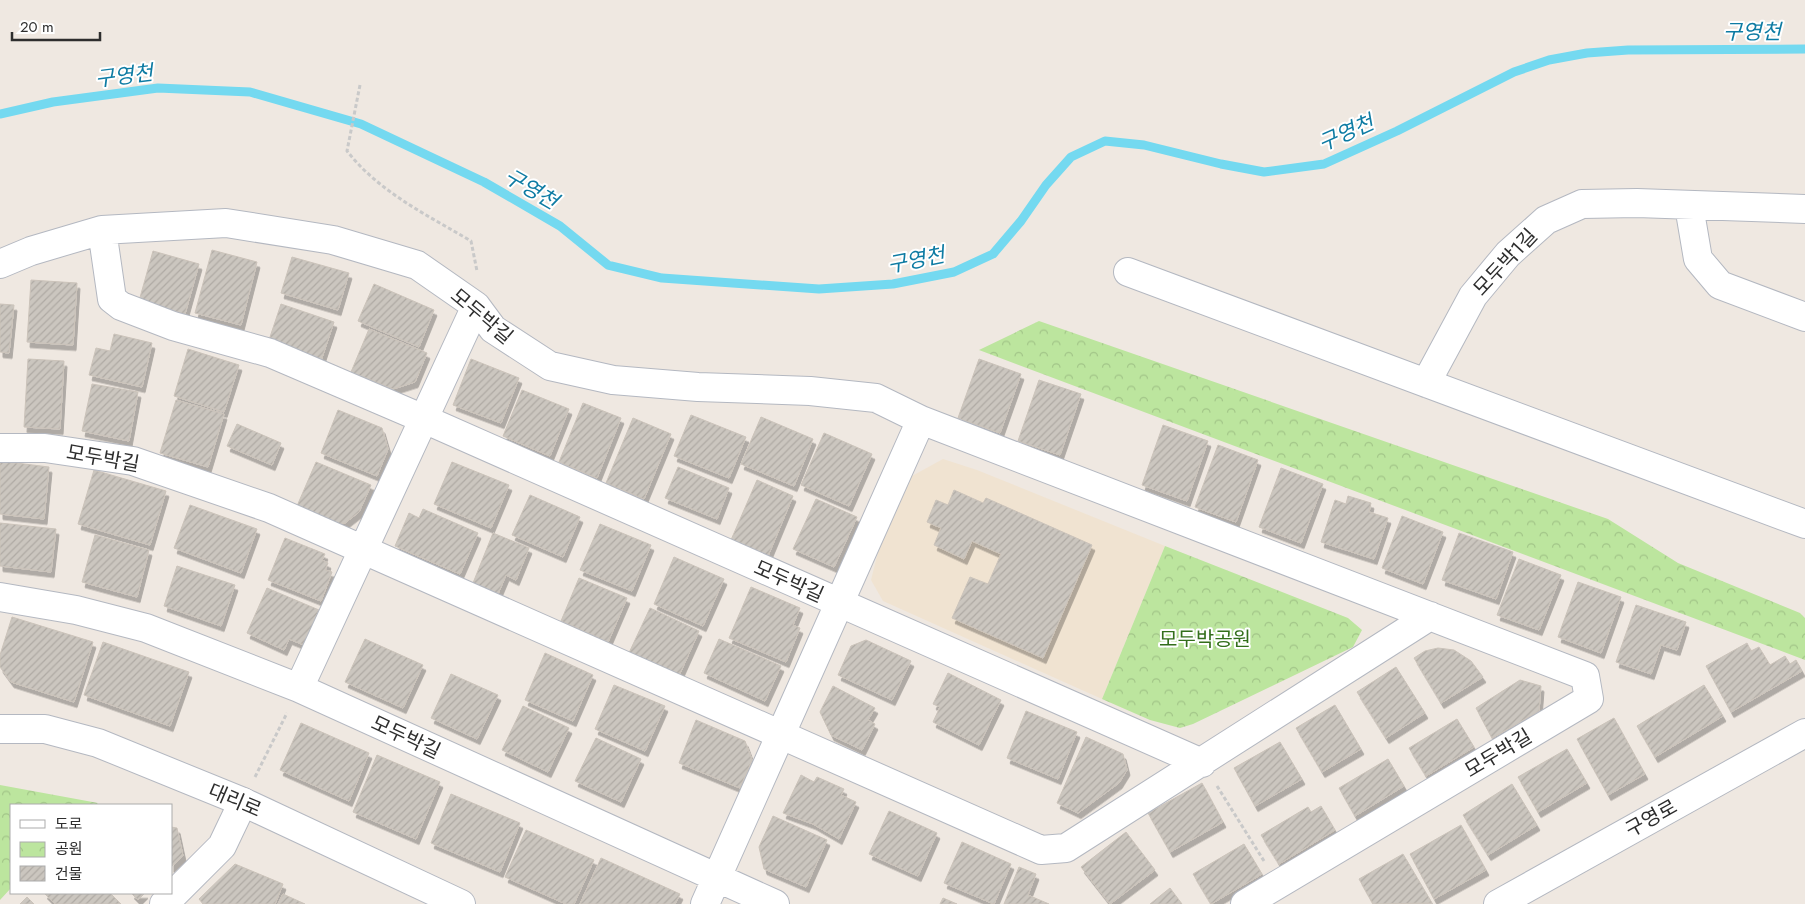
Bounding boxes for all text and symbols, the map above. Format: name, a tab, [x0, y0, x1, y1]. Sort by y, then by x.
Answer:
scale bar	[12, 10, 100, 42]
text: 20 m	[20, 16, 54, 38]
water label: 구영천	[1723, 17, 1784, 47]
water label: 구영천	[93, 57, 157, 94]
water label: 구영천	[1313, 106, 1381, 158]
water label: 구영천	[498, 162, 566, 218]
street label: 모두박1길	[1467, 222, 1544, 302]
water label: 구영천	[885, 239, 950, 280]
street label: 모두박길	[444, 282, 519, 351]
street label: 모두박길	[64, 438, 142, 479]
street label: 모두박길	[749, 553, 828, 610]
park label: 모두박공원	[1159, 625, 1251, 654]
street label: 모두박길	[366, 709, 445, 766]
street label: 모두박길	[1459, 722, 1537, 785]
street label: 대리로	[204, 776, 266, 825]
street label: 구영로	[1620, 792, 1682, 845]
legend	[10, 804, 172, 894]
text: 도로	[55, 813, 83, 835]
text: 공원	[55, 838, 83, 860]
text: 건물	[55, 863, 83, 885]

